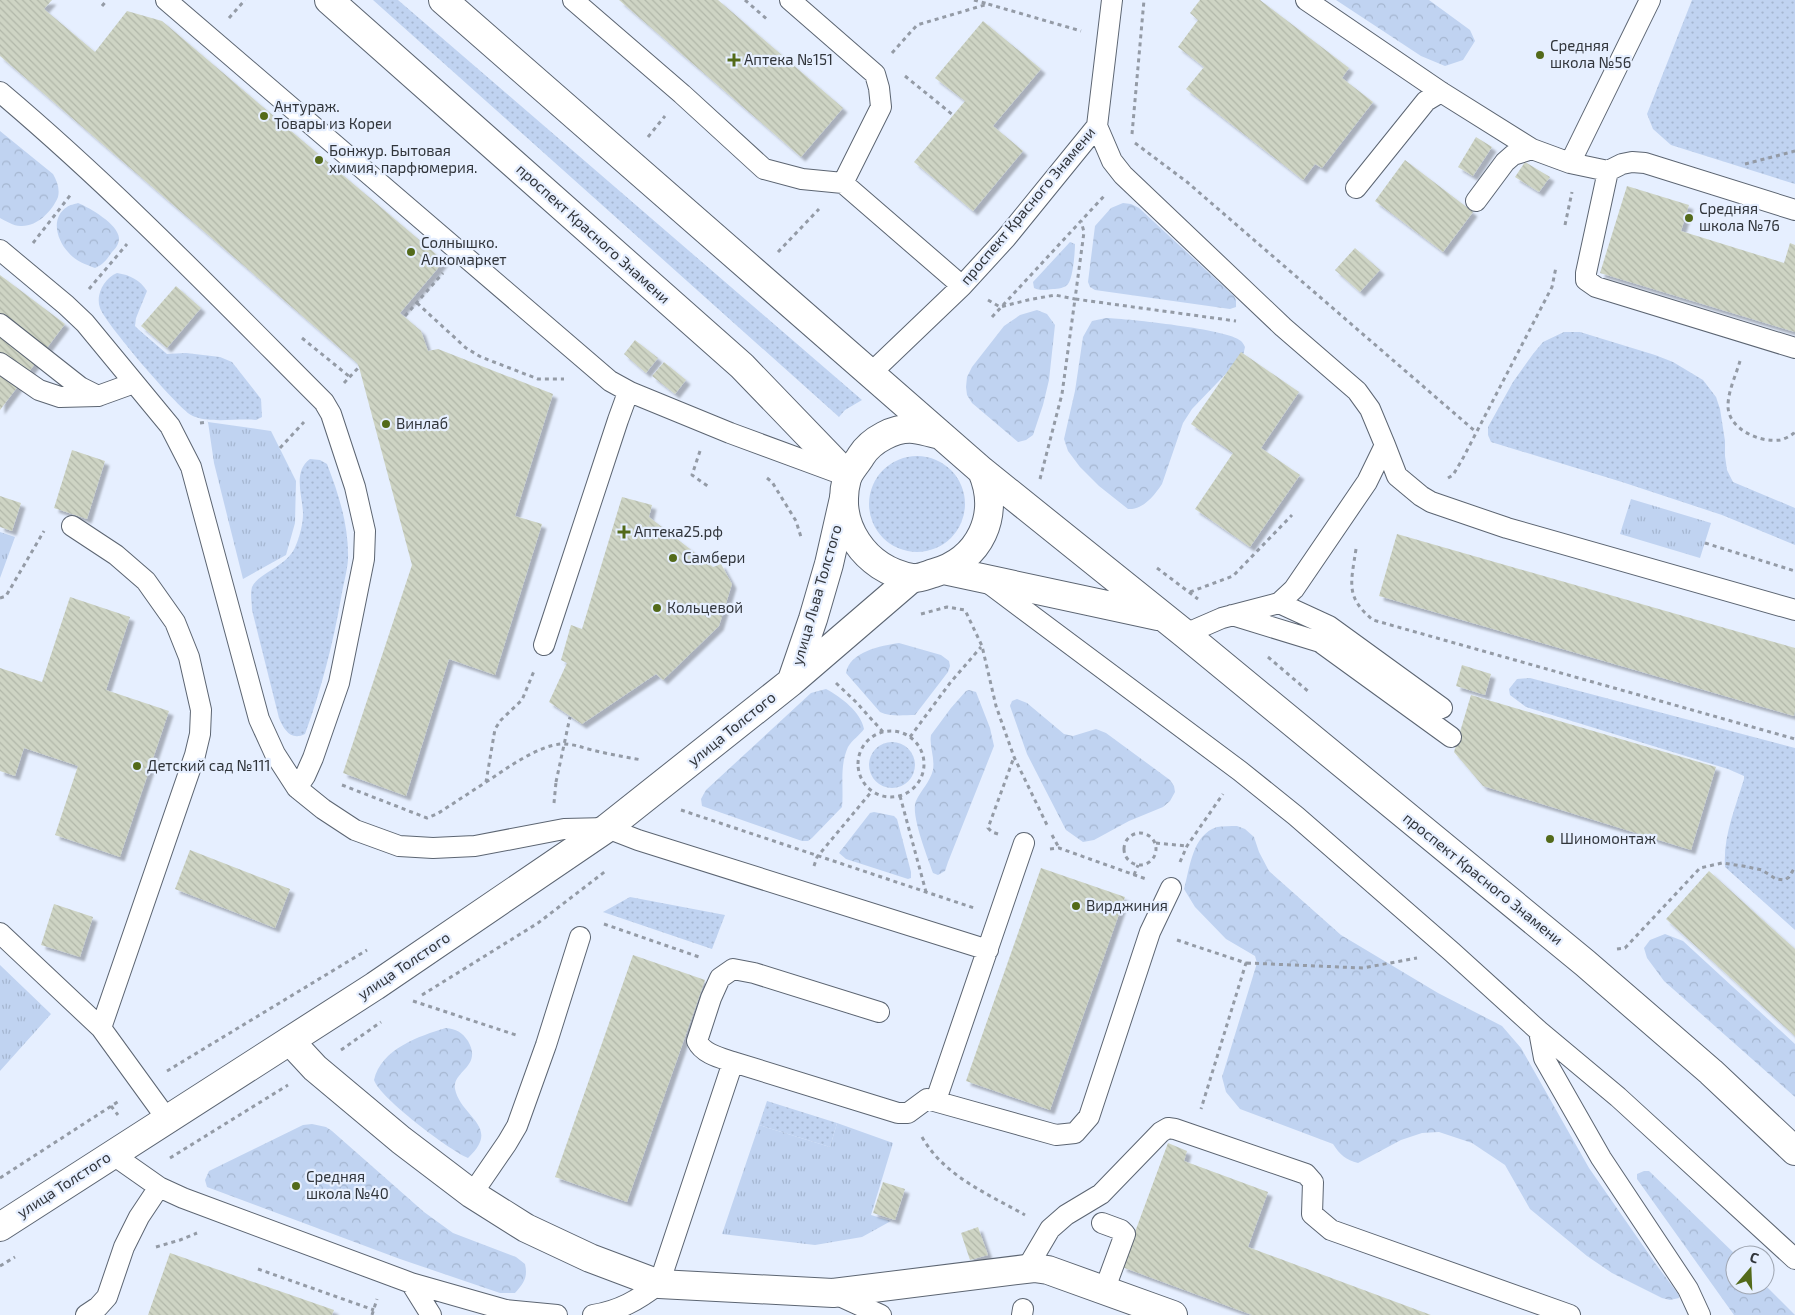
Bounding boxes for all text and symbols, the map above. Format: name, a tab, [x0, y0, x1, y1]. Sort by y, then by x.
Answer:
place label: Средняя школа №56	[1550, 36, 1631, 71]
marker: Средняя школа №56	[1534, 49, 1546, 61]
place label: Аптека №151	[744, 50, 833, 68]
marker: Аптека №151	[728, 54, 740, 66]
place label: Антураж. Товары из Кореи	[274, 97, 392, 132]
marker: Антураж. Товары из Кореи	[258, 110, 270, 122]
street label: проспект Красного Знамени	[956, 123, 1098, 288]
place label: Бонжур. Бытовая химия, парфюмерия.	[329, 141, 477, 176]
marker: Бонжур. Бытовая химия, парфюмерия.	[313, 154, 325, 166]
street label: проспект Красного Знамени	[513, 160, 674, 307]
place label: Средняя школа №76	[1699, 199, 1780, 234]
marker: Средняя школа №76	[1683, 212, 1695, 224]
place label: Солнышко. Алкомаркет	[421, 233, 507, 268]
marker: Солнышко. Алкомаркет	[405, 246, 417, 258]
place label: Винлаб	[396, 414, 448, 432]
marker: Винлаб	[380, 418, 392, 430]
place label: Аптека25.рф	[634, 522, 723, 540]
street label: улица Льва Толстого	[787, 522, 846, 667]
marker: Аптека25.рф	[618, 526, 630, 538]
place label: Самбери	[683, 548, 745, 566]
marker: Самбери	[667, 552, 679, 564]
place label: Кольцевой	[667, 598, 743, 616]
marker: Кольцевой	[651, 602, 663, 614]
street label: улица Толстого	[684, 687, 780, 770]
place label: Детский сад №111	[147, 756, 271, 774]
marker: Детский сад №111	[131, 760, 143, 772]
street label: проспект Красного Знамени	[1400, 808, 1567, 948]
place label: Шиномонтаж	[1560, 829, 1656, 847]
marker: Шиномонтаж	[1544, 833, 1556, 845]
place label: Вирджиния	[1086, 896, 1168, 914]
marker: Вирджиния	[1070, 900, 1082, 912]
street label: улица Толстого	[354, 928, 454, 1004]
street label: улица Толстого	[13, 1147, 114, 1222]
place label: Средняя школа №40	[306, 1167, 389, 1202]
marker: Средняя школа №40	[290, 1180, 302, 1192]
north arrow	[1725, 1245, 1775, 1295]
text: С	[1748, 1248, 1761, 1267]

